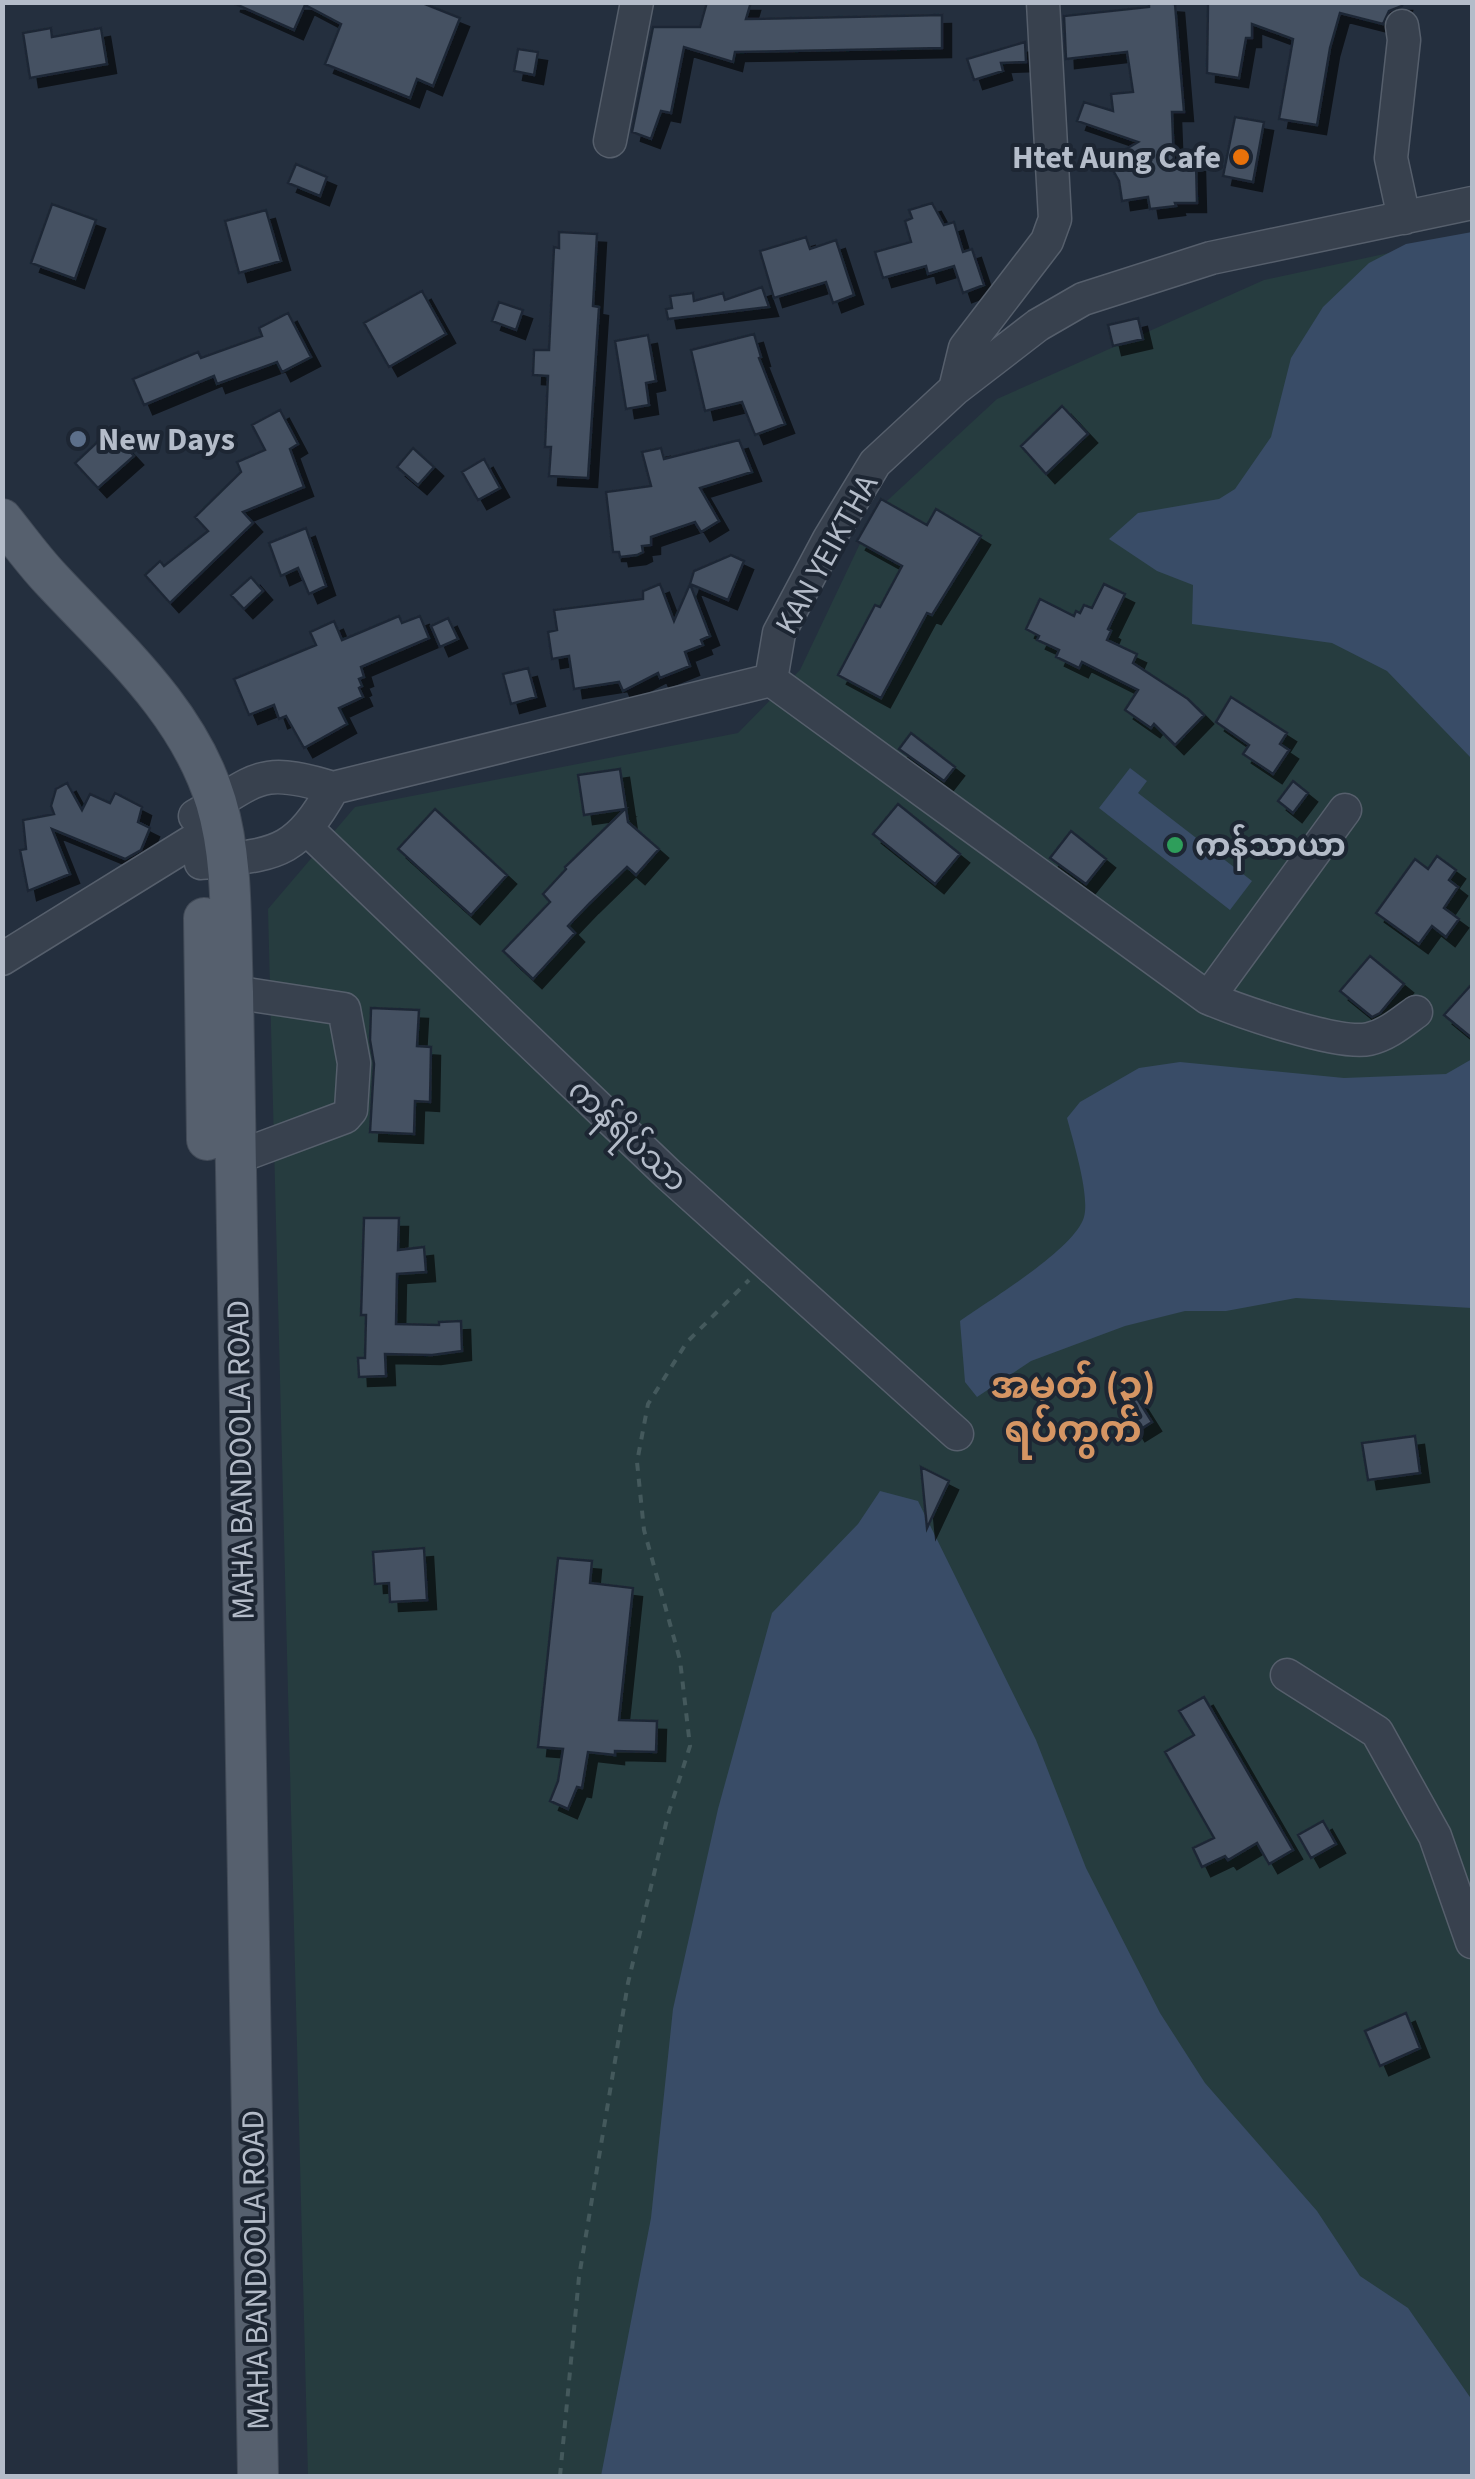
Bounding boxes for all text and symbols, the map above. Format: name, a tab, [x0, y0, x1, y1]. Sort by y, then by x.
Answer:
place label: Htet Aung Cafe	[1012, 135, 1221, 181]
marker: Htet Aung Cafe	[1230, 146, 1252, 168]
place label: New Days	[98, 417, 235, 463]
marker: New Days	[67, 428, 89, 450]
street label: KAN YEIKTHA	[764, 466, 890, 643]
place label: ကန်သာယာ	[1195, 823, 1346, 871]
marker: ကန်သာယာ	[1164, 834, 1186, 856]
street label: ကန်ရိပ်သာ	[556, 1068, 698, 1205]
street label: MAHA BANDOOLA ROAD	[215, 1300, 267, 1620]
district label: အမှတ် (၃) ရပ်ကွက်	[991, 1359, 1155, 1460]
street label: MAHA BANDOOLA ROAD	[230, 2110, 282, 2430]

